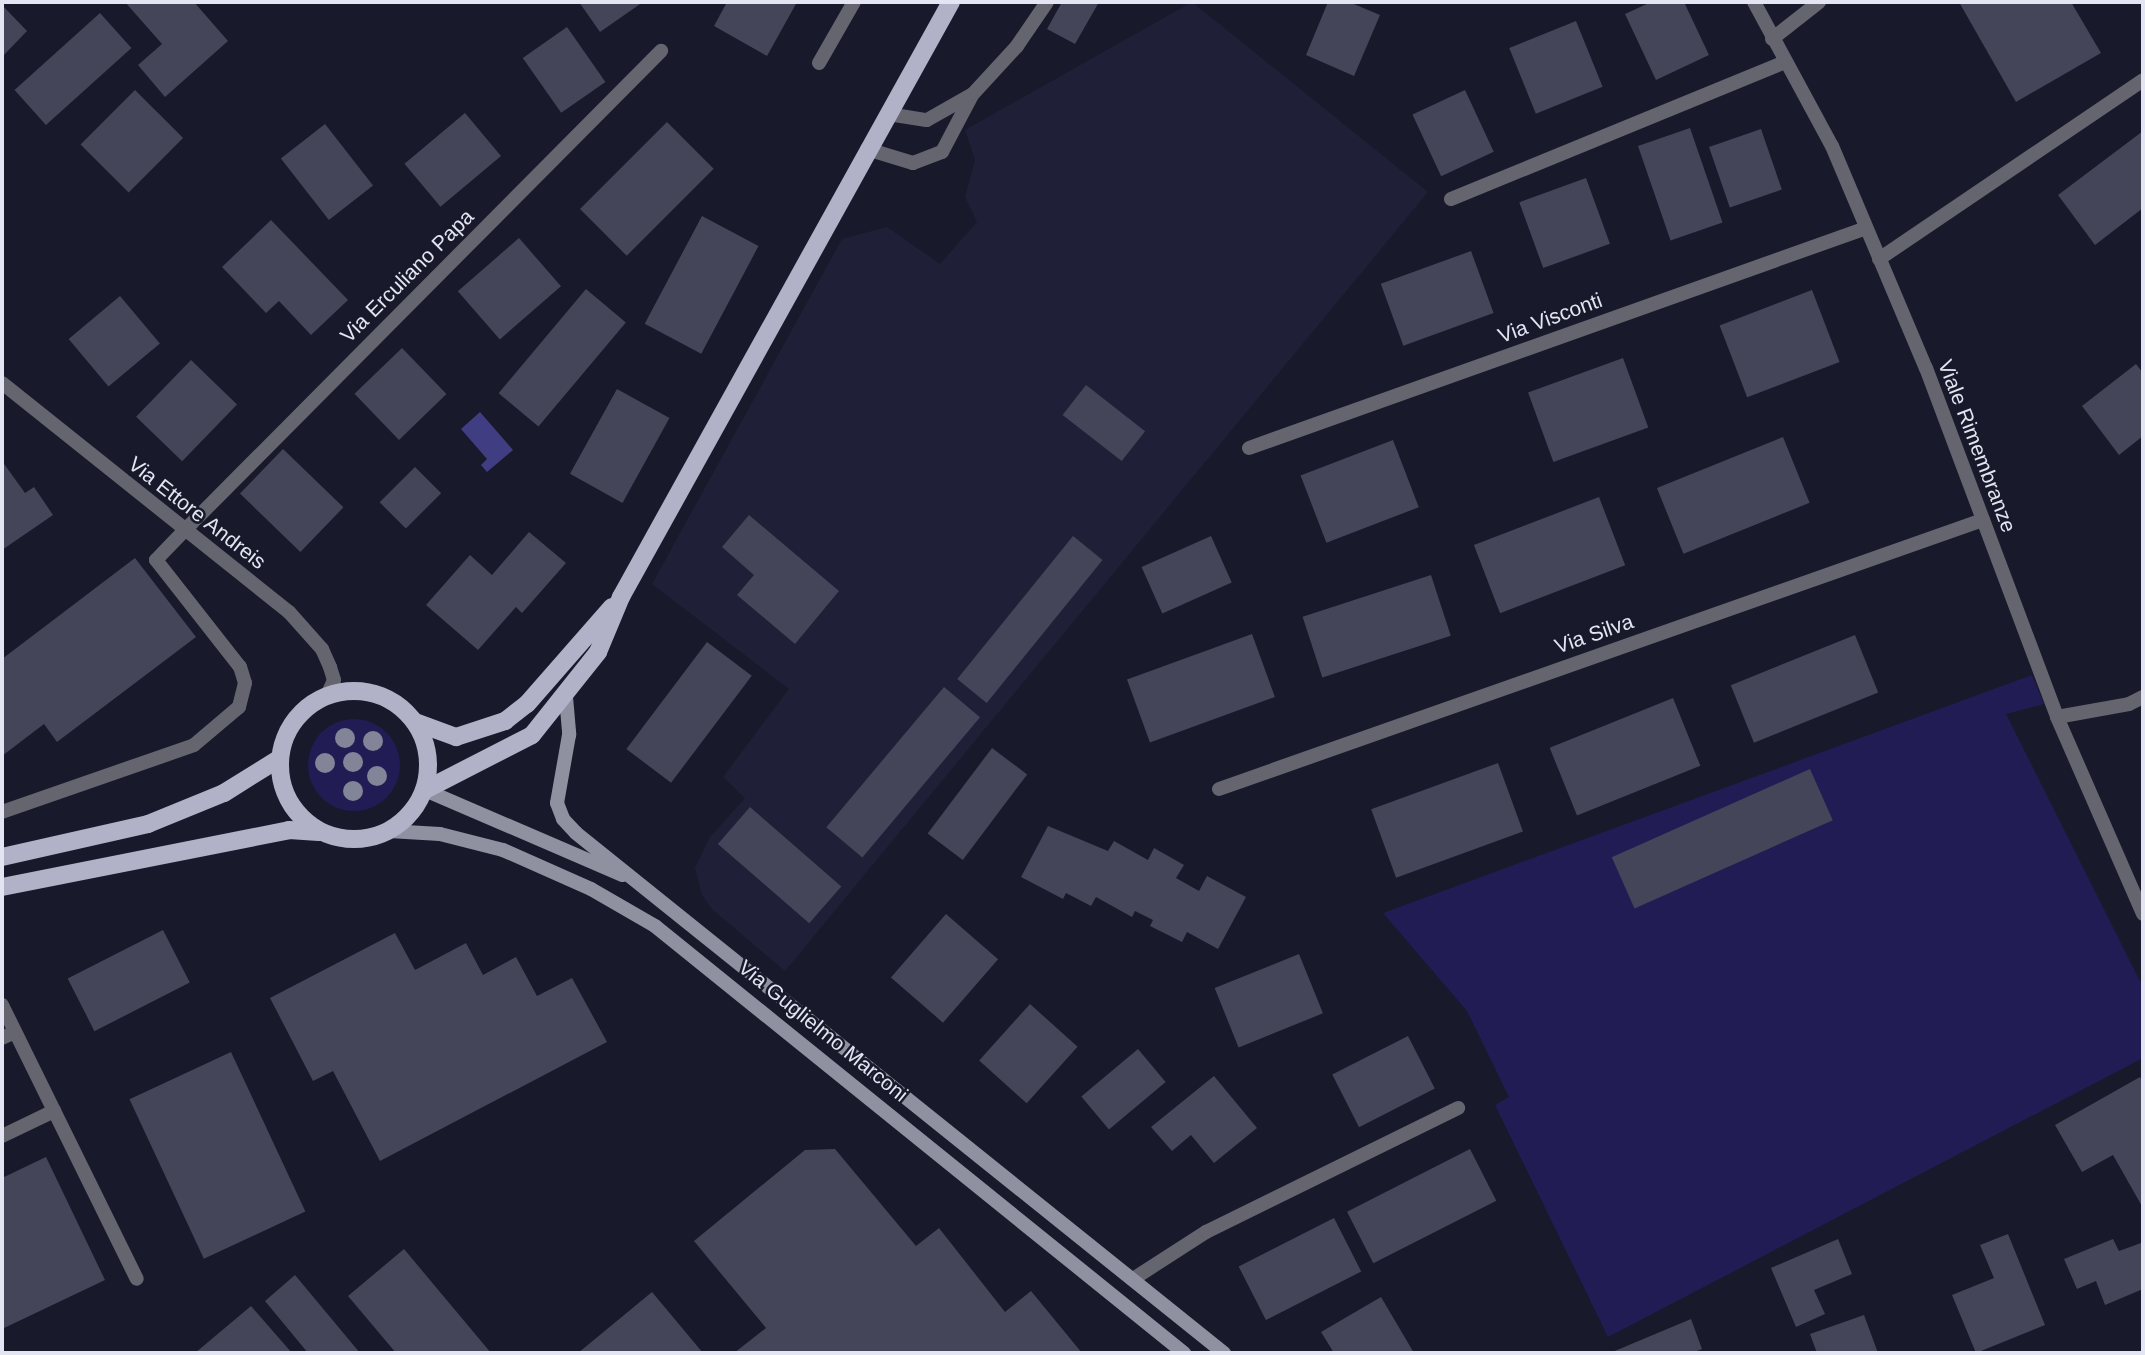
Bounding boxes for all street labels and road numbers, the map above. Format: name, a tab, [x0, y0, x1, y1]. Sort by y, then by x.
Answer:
street label: Via Erculiano Papa	[335, 204, 479, 348]
street label: Via Visconti	[1494, 288, 1606, 348]
street label: Viale Rimembranze	[1932, 356, 2022, 536]
street label: Via Ettore Andreis	[123, 451, 271, 575]
street label: Via Silva	[1551, 609, 1637, 659]
street label: Via Guglielmo Marconi	[733, 955, 913, 1107]

